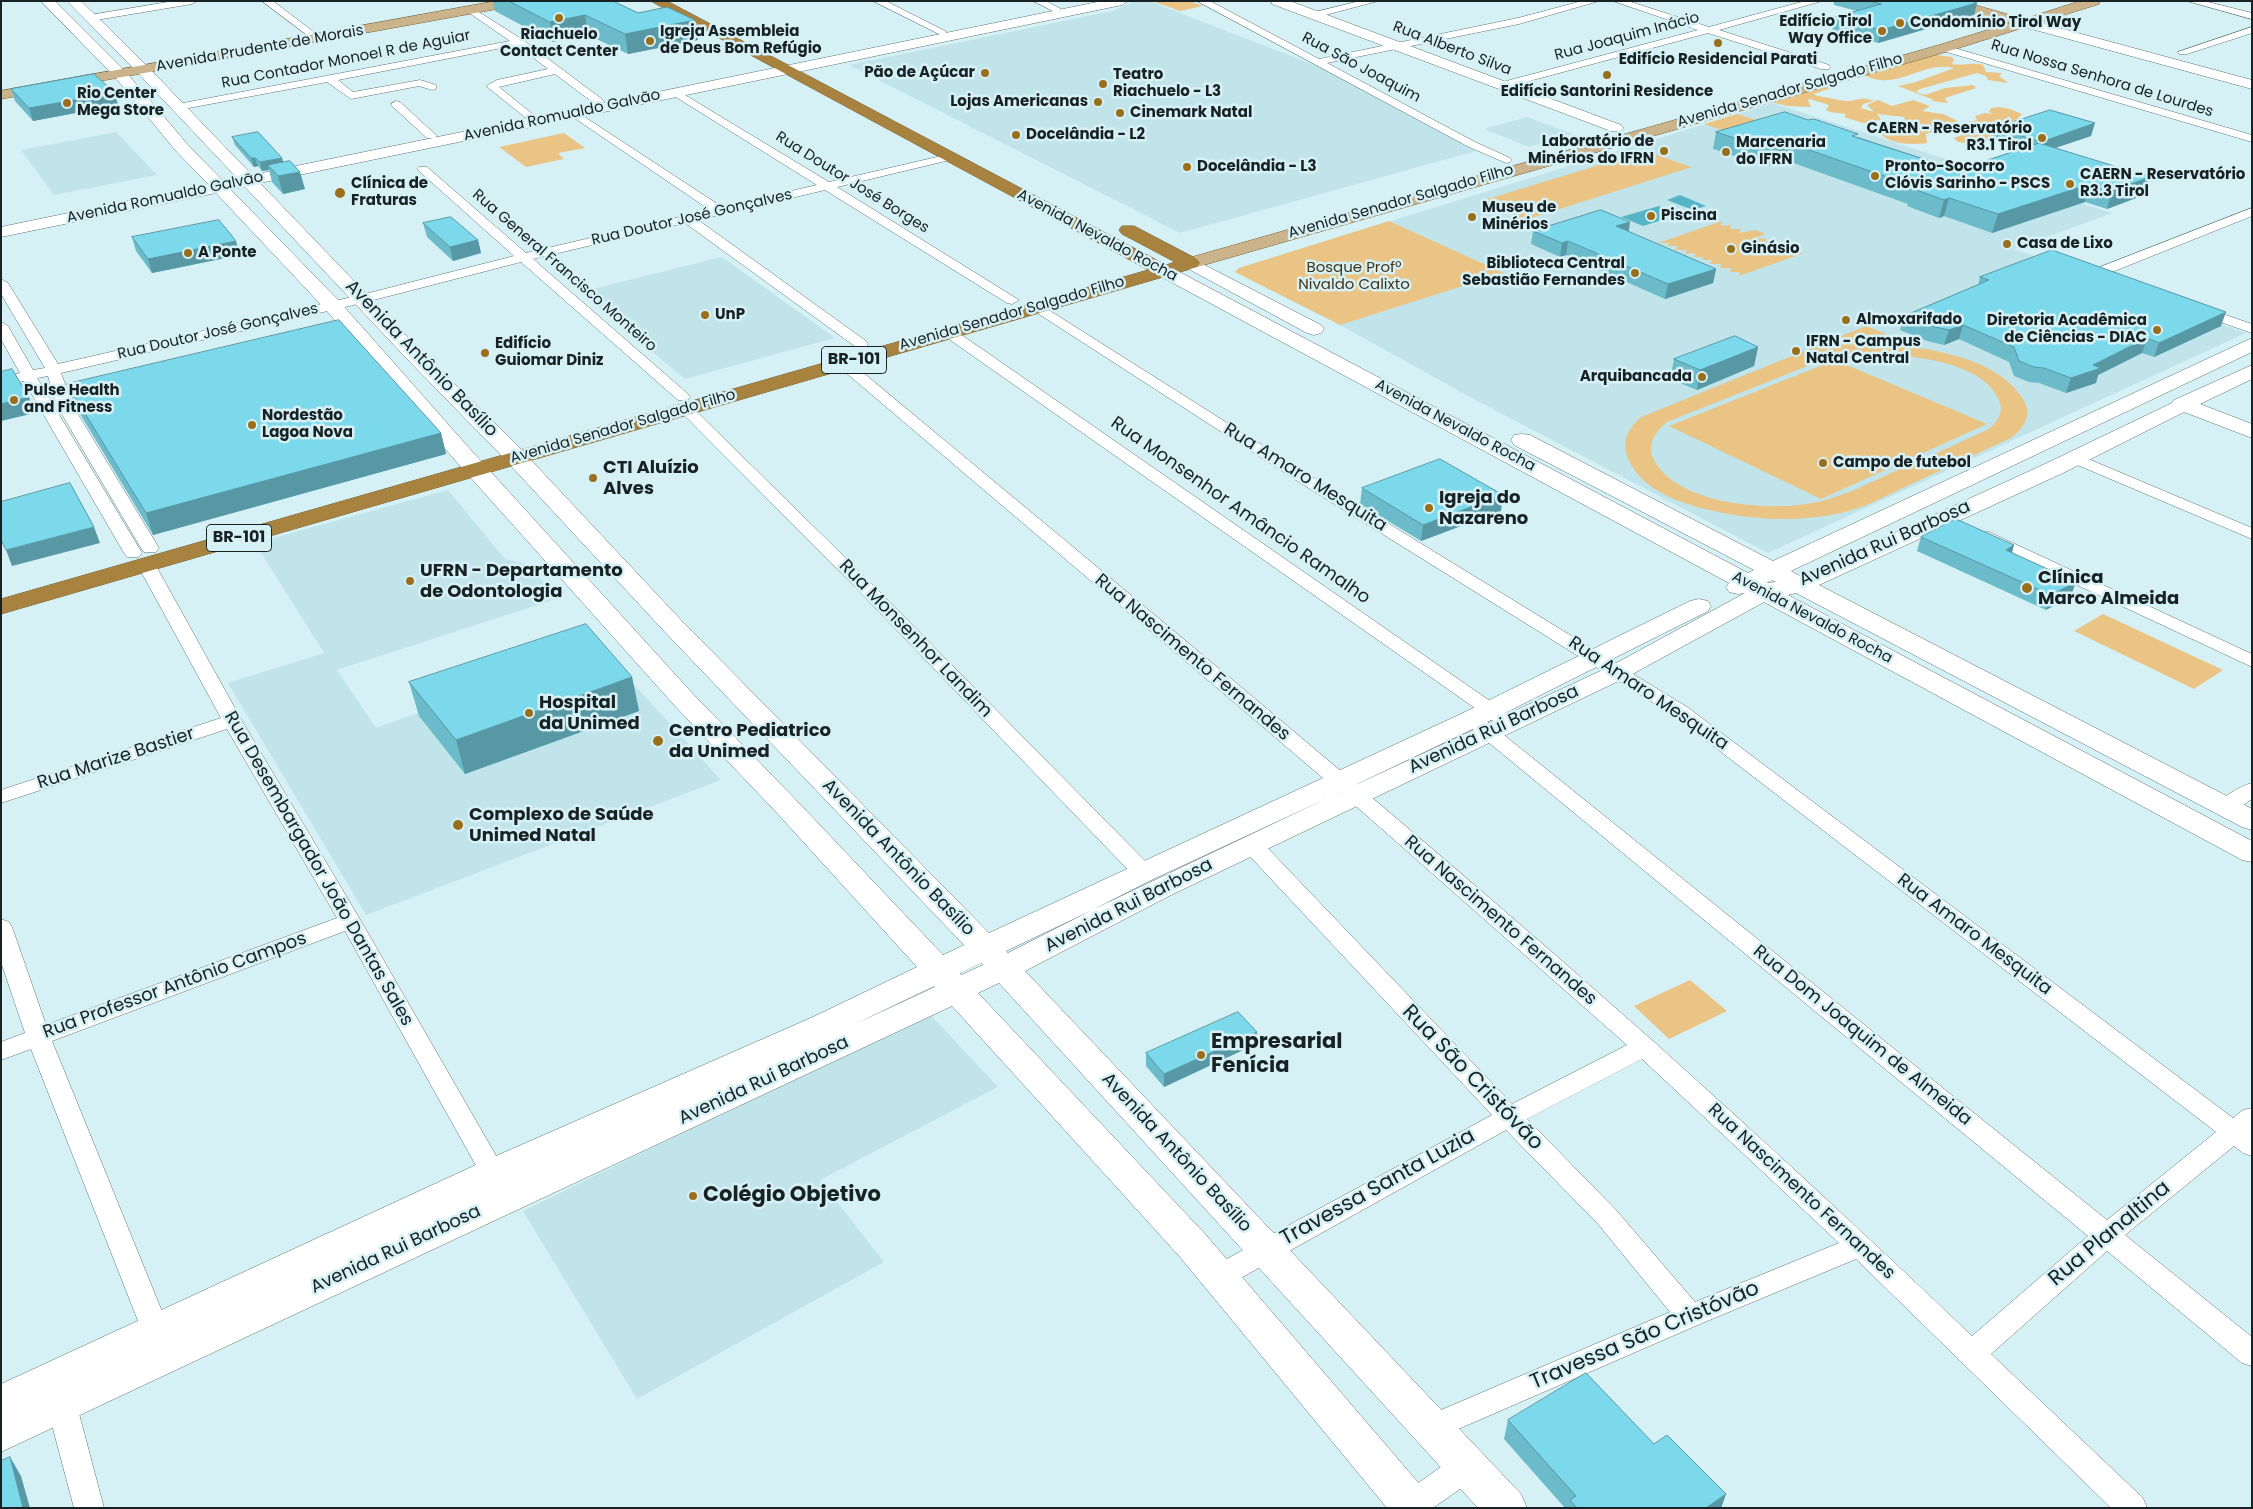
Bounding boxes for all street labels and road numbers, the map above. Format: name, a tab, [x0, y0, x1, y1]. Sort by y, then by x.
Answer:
street label: Rua Joaquim Inácio	[1553, 9, 1701, 65]
street label: Rua Alberto Silva	[1390, 18, 1514, 80]
street label: Avenida Prudente de Morais	[155, 22, 365, 76]
street label: Rua Contador Monoel R de Aguiar	[220, 27, 472, 93]
street label: Rua São Joaquim	[1299, 29, 1423, 107]
street label: Rua Nossa Senhora de Lourdes	[1989, 37, 2215, 121]
street label: Avenida Senador Salgado Filho	[1675, 50, 1905, 132]
street label: Avenida Romualdo Galvão	[462, 86, 662, 146]
street label: Rua Doutor José Borges	[772, 128, 932, 238]
street label: Avenida Senador Salgado Filho	[1286, 161, 1516, 243]
street label: Avenida Romualdo Galvão	[65, 168, 265, 228]
street label: Rua General Francisco Monteiro	[468, 186, 660, 356]
street label: Rua Doutor José Gonçalves	[590, 186, 794, 250]
street label: Avenida Nevaldo Rocha	[1014, 186, 1180, 286]
street label: Avenida Senador Salgado Filho	[897, 273, 1127, 355]
street label: Avenida Antônio Basílio	[340, 276, 502, 442]
street label: Rua Doutor José Gonçalves	[116, 300, 320, 364]
road number: BR-101	[822, 346, 886, 374]
street label: Avenida Nevaldo Rocha	[1372, 376, 1538, 476]
street label: Avenida Senador Salgado Filho	[508, 386, 738, 468]
street label: Rua Monsenhor Amâncio Ramalho	[1106, 413, 1374, 609]
street label: Rua Amaro Mesquita	[1219, 419, 1391, 537]
street label: Avenida Rui Barbosa	[1796, 496, 1974, 592]
road number: BR-101	[206, 524, 272, 552]
street label: Rua Monsenhor Landim	[834, 556, 996, 722]
street label: Avenida Nevaldo Rocha	[1729, 568, 1895, 668]
street label: Rua Nascimento Fernandes	[1090, 570, 1294, 746]
street label: Rua Amaro Mesquita	[1564, 632, 1732, 756]
street label: Avenida Rui Barbosa	[1405, 681, 1583, 779]
street label: Rua Desembargador João Dantas Sales	[219, 708, 417, 1030]
street label: Rua Marize Bastier	[35, 723, 197, 795]
street label: Avenida Antônio Basílio	[817, 775, 979, 941]
street label: Rua Nascimento Fernandes	[1399, 832, 1601, 1010]
street label: Avenida Rui Barbosa	[1042, 854, 1216, 958]
street label: Rua Amaro Mesquita	[1892, 870, 2056, 1000]
street label: Rua Professor Antônio Campos	[40, 928, 310, 1044]
street label: Rua Dom Joaquim de Almeida	[1748, 941, 1976, 1131]
street label: Rua São Cristóvão	[1396, 1000, 1548, 1156]
street label: Avenida Rui Barbosa	[675, 1032, 853, 1130]
street label: Avenida Antônio Basílio	[1097, 1069, 1255, 1237]
street label: Rua Nascimento Fernandes	[1703, 1100, 1899, 1284]
street label: Travessa Santa Luzia	[1276, 1124, 1480, 1252]
street label: Rua Planaltina	[2044, 1176, 2176, 1292]
street label: Avenida Rui Barbosa	[307, 1201, 485, 1299]
street label: Travessa São Cristóvão	[1527, 1276, 1763, 1396]

